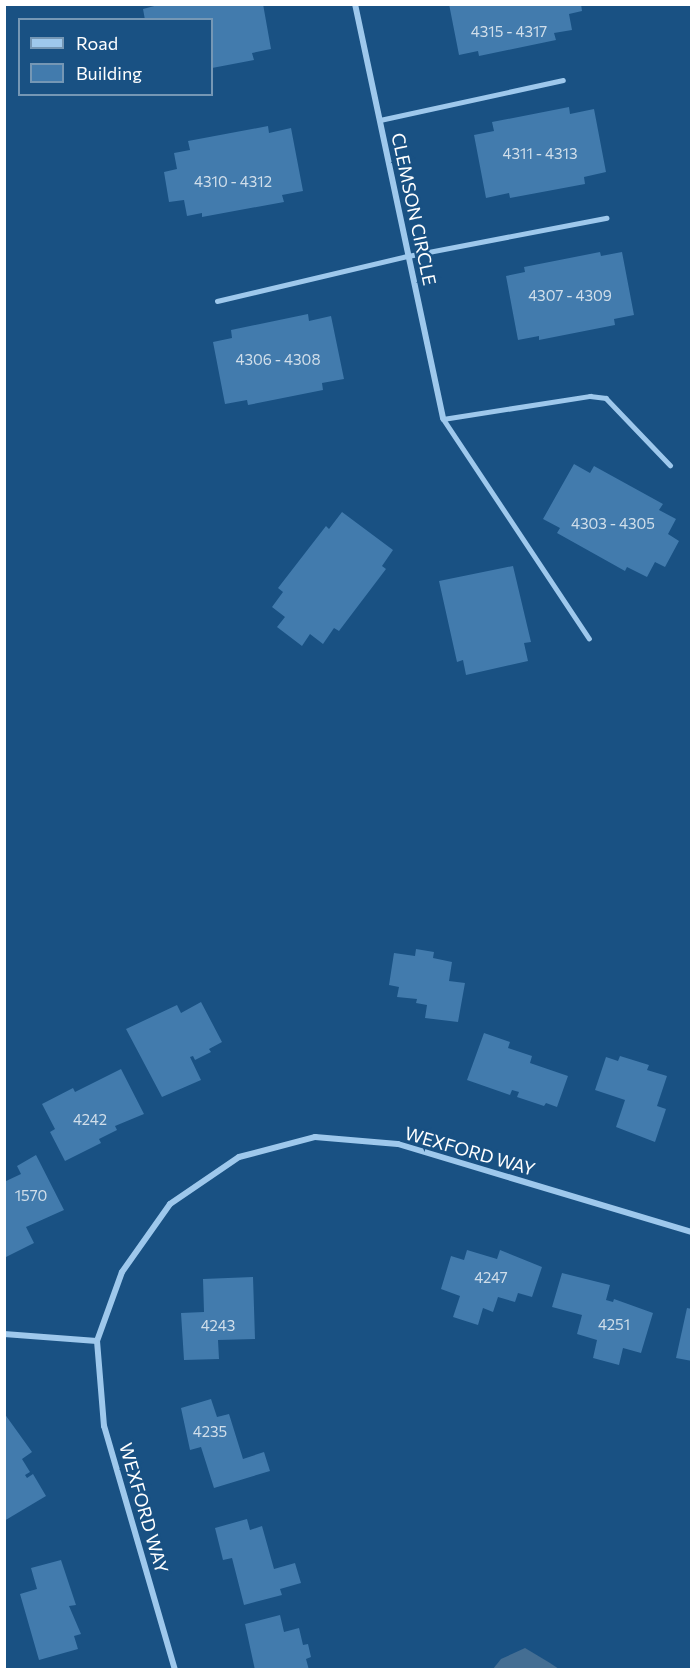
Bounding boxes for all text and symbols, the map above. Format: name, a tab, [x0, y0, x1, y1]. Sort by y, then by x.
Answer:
legend	[18, 18, 213, 96]
house number: 4315 - 4317	[471, 23, 547, 41]
text: Road	[76, 32, 118, 54]
text: Building	[76, 62, 142, 84]
street label: CLEMSON CIRCLE	[387, 131, 441, 287]
house number: 4311 - 4313	[503, 145, 577, 163]
house number: 4310 - 4312	[194, 173, 272, 191]
house number: 4307 - 4309	[528, 287, 612, 305]
house number: 4306 - 4308	[236, 351, 320, 369]
house number: 4303 - 4305	[571, 515, 655, 533]
house number: 4242	[73, 1111, 107, 1129]
street label: WEXFORD WAY	[402, 1122, 538, 1180]
house number: 1570	[15, 1187, 47, 1205]
house number: 4247	[474, 1269, 508, 1287]
house number: 4251	[598, 1316, 630, 1334]
house number: 4243	[201, 1317, 235, 1335]
house number: 4235	[193, 1423, 227, 1441]
street label: WEXFORD WAY	[115, 1440, 173, 1576]

